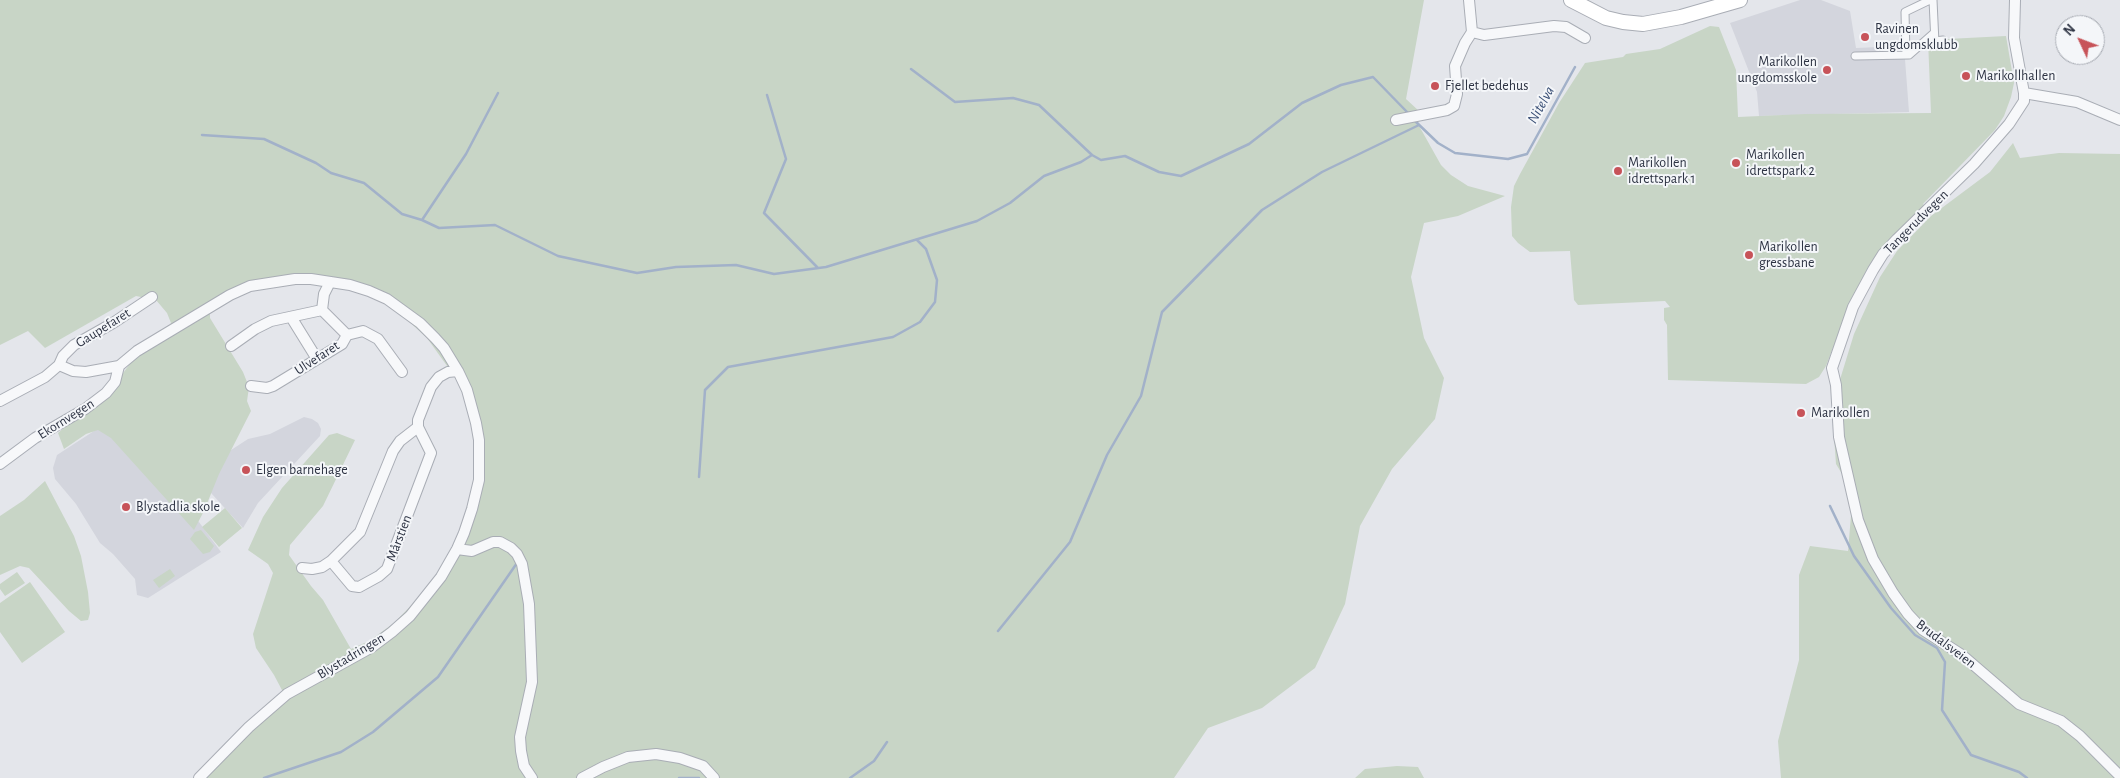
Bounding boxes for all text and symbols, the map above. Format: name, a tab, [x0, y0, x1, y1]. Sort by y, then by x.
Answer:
north arrow	[2055, 15, 2105, 65]
place label: Ravinen ungdomsklubb	[1875, 21, 1958, 54]
text: N	[2061, 22, 2078, 39]
marker: Ravinen ungdomsklubb	[1859, 31, 1871, 43]
place label: Marikollen ungdomsskole	[1737, 54, 1817, 86]
marker: Marikollen ungdomsskole	[1821, 64, 1833, 76]
place label: Marikollhallen	[1976, 68, 2055, 84]
marker: Marikollhallen	[1960, 70, 1972, 82]
place label: Fjellet bedehus	[1445, 78, 1528, 94]
marker: Fjellet bedehus	[1429, 80, 1441, 92]
water label: Nitelva	[1524, 83, 1558, 127]
place label: Marikollen idrettspark 2	[1746, 147, 1815, 180]
place label: Marikollen idrettspark 1	[1628, 155, 1695, 188]
marker: Marikollen idrettspark 2	[1730, 157, 1742, 169]
marker: Marikollen idrettspark 1	[1612, 165, 1624, 177]
street label: Tangerudvegen	[1880, 186, 1952, 258]
place label: Marikollen gressbane	[1759, 239, 1818, 272]
marker: Marikollen gressbane	[1743, 249, 1755, 261]
street label: Gaupefaret	[73, 305, 133, 351]
street label: Ulvefaret	[291, 337, 343, 379]
street label: Ekornvegen	[35, 395, 97, 443]
place label: Marikollen	[1811, 405, 1870, 421]
marker: Marikollen	[1795, 407, 1807, 419]
place label: Elgen barnehage	[256, 462, 348, 478]
marker: Elgen barnehage	[240, 464, 252, 476]
place label: Blystadlia skole	[136, 499, 220, 515]
marker: Blystadlia skole	[120, 501, 132, 513]
street label: Mårstien	[382, 512, 416, 564]
street label: Brudalsveien	[1913, 616, 1979, 672]
street label: Blystadringen	[314, 629, 388, 683]

